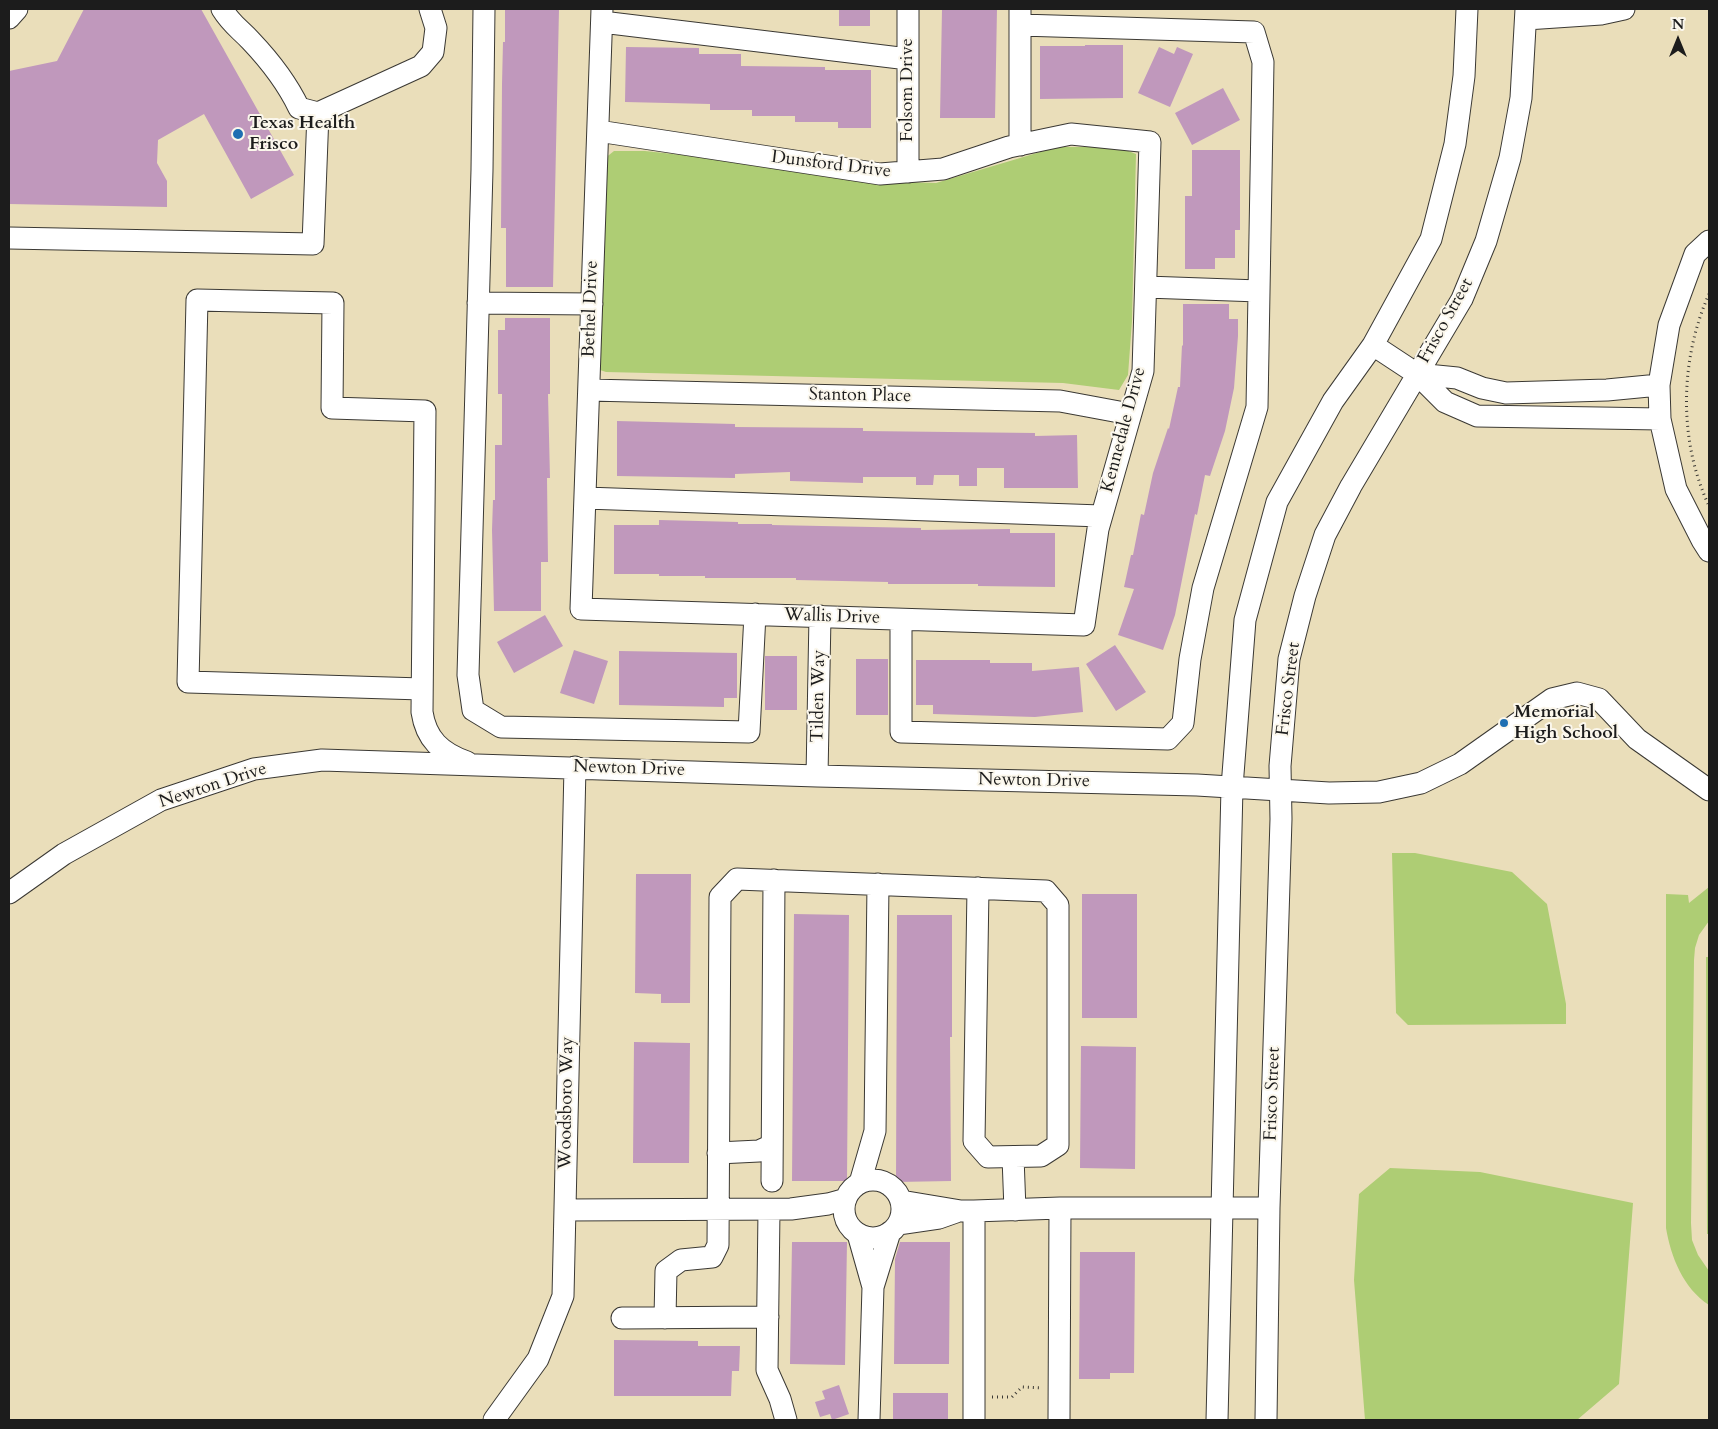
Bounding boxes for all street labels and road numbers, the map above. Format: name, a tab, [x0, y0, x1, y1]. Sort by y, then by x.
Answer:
street label: Folsom Drive	[897, 38, 919, 142]
street label: Dunsford Drive	[770, 147, 892, 183]
street label: Bethel Drive	[579, 260, 603, 358]
street label: Frisco Street	[1414, 275, 1478, 367]
street label: Kennedale Drive	[1097, 365, 1151, 495]
street label: Stanton Place	[809, 384, 911, 408]
street label: Wallis Drive	[784, 605, 880, 629]
street label: Frisco Street	[1273, 641, 1305, 737]
street label: Tilden Way	[807, 649, 831, 743]
street label: Newton Drive	[573, 756, 685, 782]
street label: Newton Drive	[156, 758, 270, 814]
street label: Newton Drive	[978, 769, 1090, 793]
street label: Woodsboro Way	[555, 1037, 579, 1169]
street label: Frisco Street	[1261, 1047, 1285, 1141]

